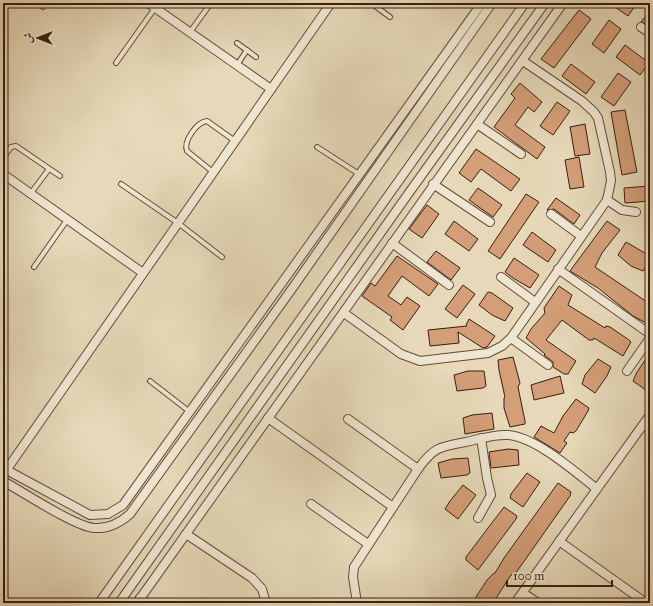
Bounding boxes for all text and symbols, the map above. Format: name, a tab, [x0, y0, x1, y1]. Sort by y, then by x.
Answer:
north arrow	[18, 18, 58, 58]
text: ش	[22, 32, 35, 43]
scale bar	[507, 562, 612, 588]
text: 100 m	[513, 569, 544, 583]

